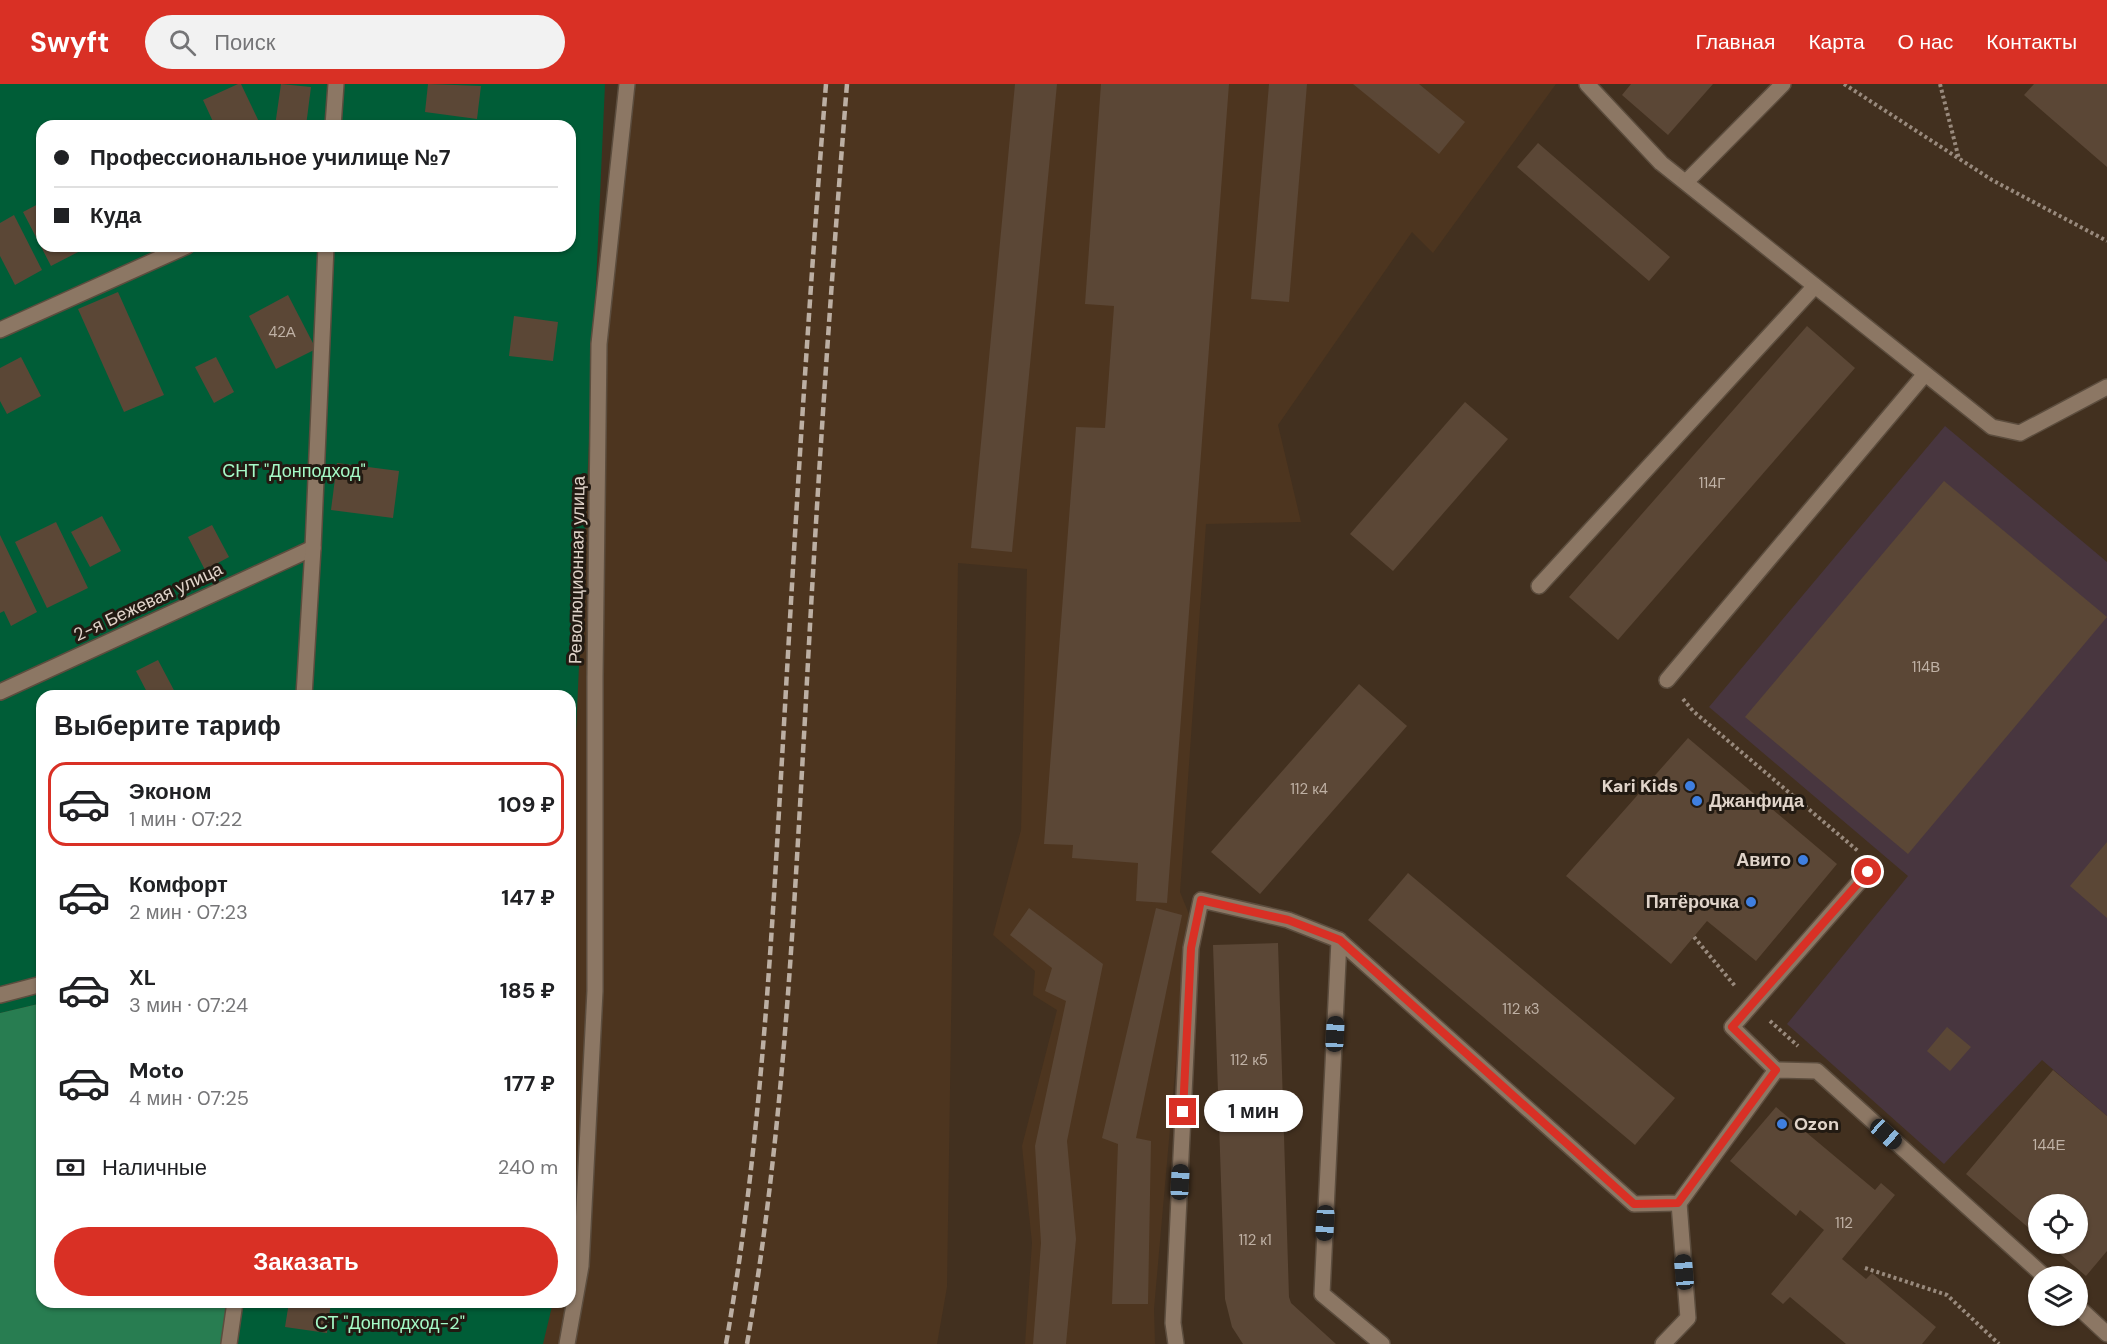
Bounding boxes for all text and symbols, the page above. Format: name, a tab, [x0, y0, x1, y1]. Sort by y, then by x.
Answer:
search box	[145, 15, 565, 69]
text: Swyft	[30, 24, 109, 61]
icon: search	[166, 26, 199, 59]
text: Поиск	[214, 28, 275, 57]
text: Главная	[1695, 28, 1775, 56]
text: Карта	[1808, 28, 1865, 56]
text: О нас	[1898, 28, 1953, 56]
text: Контакты	[1986, 28, 2077, 56]
text: Профессиональное училище №7	[90, 143, 451, 172]
text: Куда	[90, 201, 141, 230]
house number: 42А	[268, 322, 296, 342]
park label: СНТ "Донподход"	[222, 459, 366, 483]
house number: 114Г	[1699, 473, 1725, 493]
street label: Революционная улица	[563, 475, 591, 664]
street label: 2-я Бежевая улица	[70, 557, 227, 647]
house number: 114В	[1912, 657, 1940, 677]
text: Выберите тариф	[54, 708, 281, 743]
place label: Kari Kids	[1602, 774, 1678, 798]
icon: car	[57, 777, 111, 831]
text: Эконом	[129, 777, 212, 806]
house number: 112 к4	[1290, 779, 1328, 799]
marker: Kari Kids	[1683, 779, 1697, 793]
place label: Джанфида	[1709, 789, 1805, 813]
text: 109 ₽	[498, 790, 555, 819]
marker: Джанфида	[1690, 794, 1704, 808]
text: 1 мин · 07:22	[129, 806, 242, 832]
place label: Авито	[1736, 848, 1791, 872]
marker: Авито	[1796, 853, 1810, 867]
route start	[1854, 858, 1881, 885]
icon: car	[57, 870, 111, 924]
text: Комфорт	[129, 870, 228, 899]
text: 147 ₽	[501, 883, 555, 912]
place label: Пятёрочка	[1646, 890, 1740, 914]
marker: Пятёрочка	[1744, 895, 1758, 909]
text: 2 мин · 07:23	[129, 899, 248, 925]
icon: car	[57, 963, 111, 1017]
text: XL	[129, 963, 156, 992]
text: 185 ₽	[500, 976, 555, 1005]
text: 3 мин · 07:24	[129, 992, 248, 1018]
house number: 112 к3	[1502, 999, 1540, 1019]
car	[1325, 1016, 1345, 1052]
house number: 112 к5	[1230, 1050, 1268, 1070]
icon: car	[57, 1056, 111, 1110]
text: Moto	[129, 1056, 184, 1085]
text: 177 ₽	[504, 1069, 555, 1098]
text: 4 мин · 07:25	[129, 1085, 249, 1111]
callout: 1 мин	[1204, 1091, 1303, 1133]
route end	[1169, 1098, 1196, 1125]
text: 1 мин	[1228, 1098, 1279, 1124]
place label: Ozon	[1794, 1112, 1839, 1136]
car	[1867, 1115, 1905, 1153]
marker: Ozon	[1775, 1117, 1789, 1131]
house number: 144Е	[2033, 1135, 2065, 1155]
icon: cash	[54, 1151, 87, 1184]
text: Наличные	[102, 1153, 207, 1182]
text: 240 m	[498, 1154, 558, 1180]
car	[1170, 1164, 1190, 1200]
map controls	[2028, 1194, 2088, 1326]
button: locate	[2028, 1194, 2088, 1254]
car	[1315, 1205, 1335, 1241]
house number: 112	[1835, 1213, 1853, 1233]
button: Заказать	[54, 1227, 558, 1296]
house number: 112 к1	[1238, 1230, 1272, 1250]
car	[1673, 1253, 1695, 1291]
button: layers	[2028, 1266, 2088, 1326]
park label: СТ "Донподход-2"	[315, 1311, 465, 1335]

